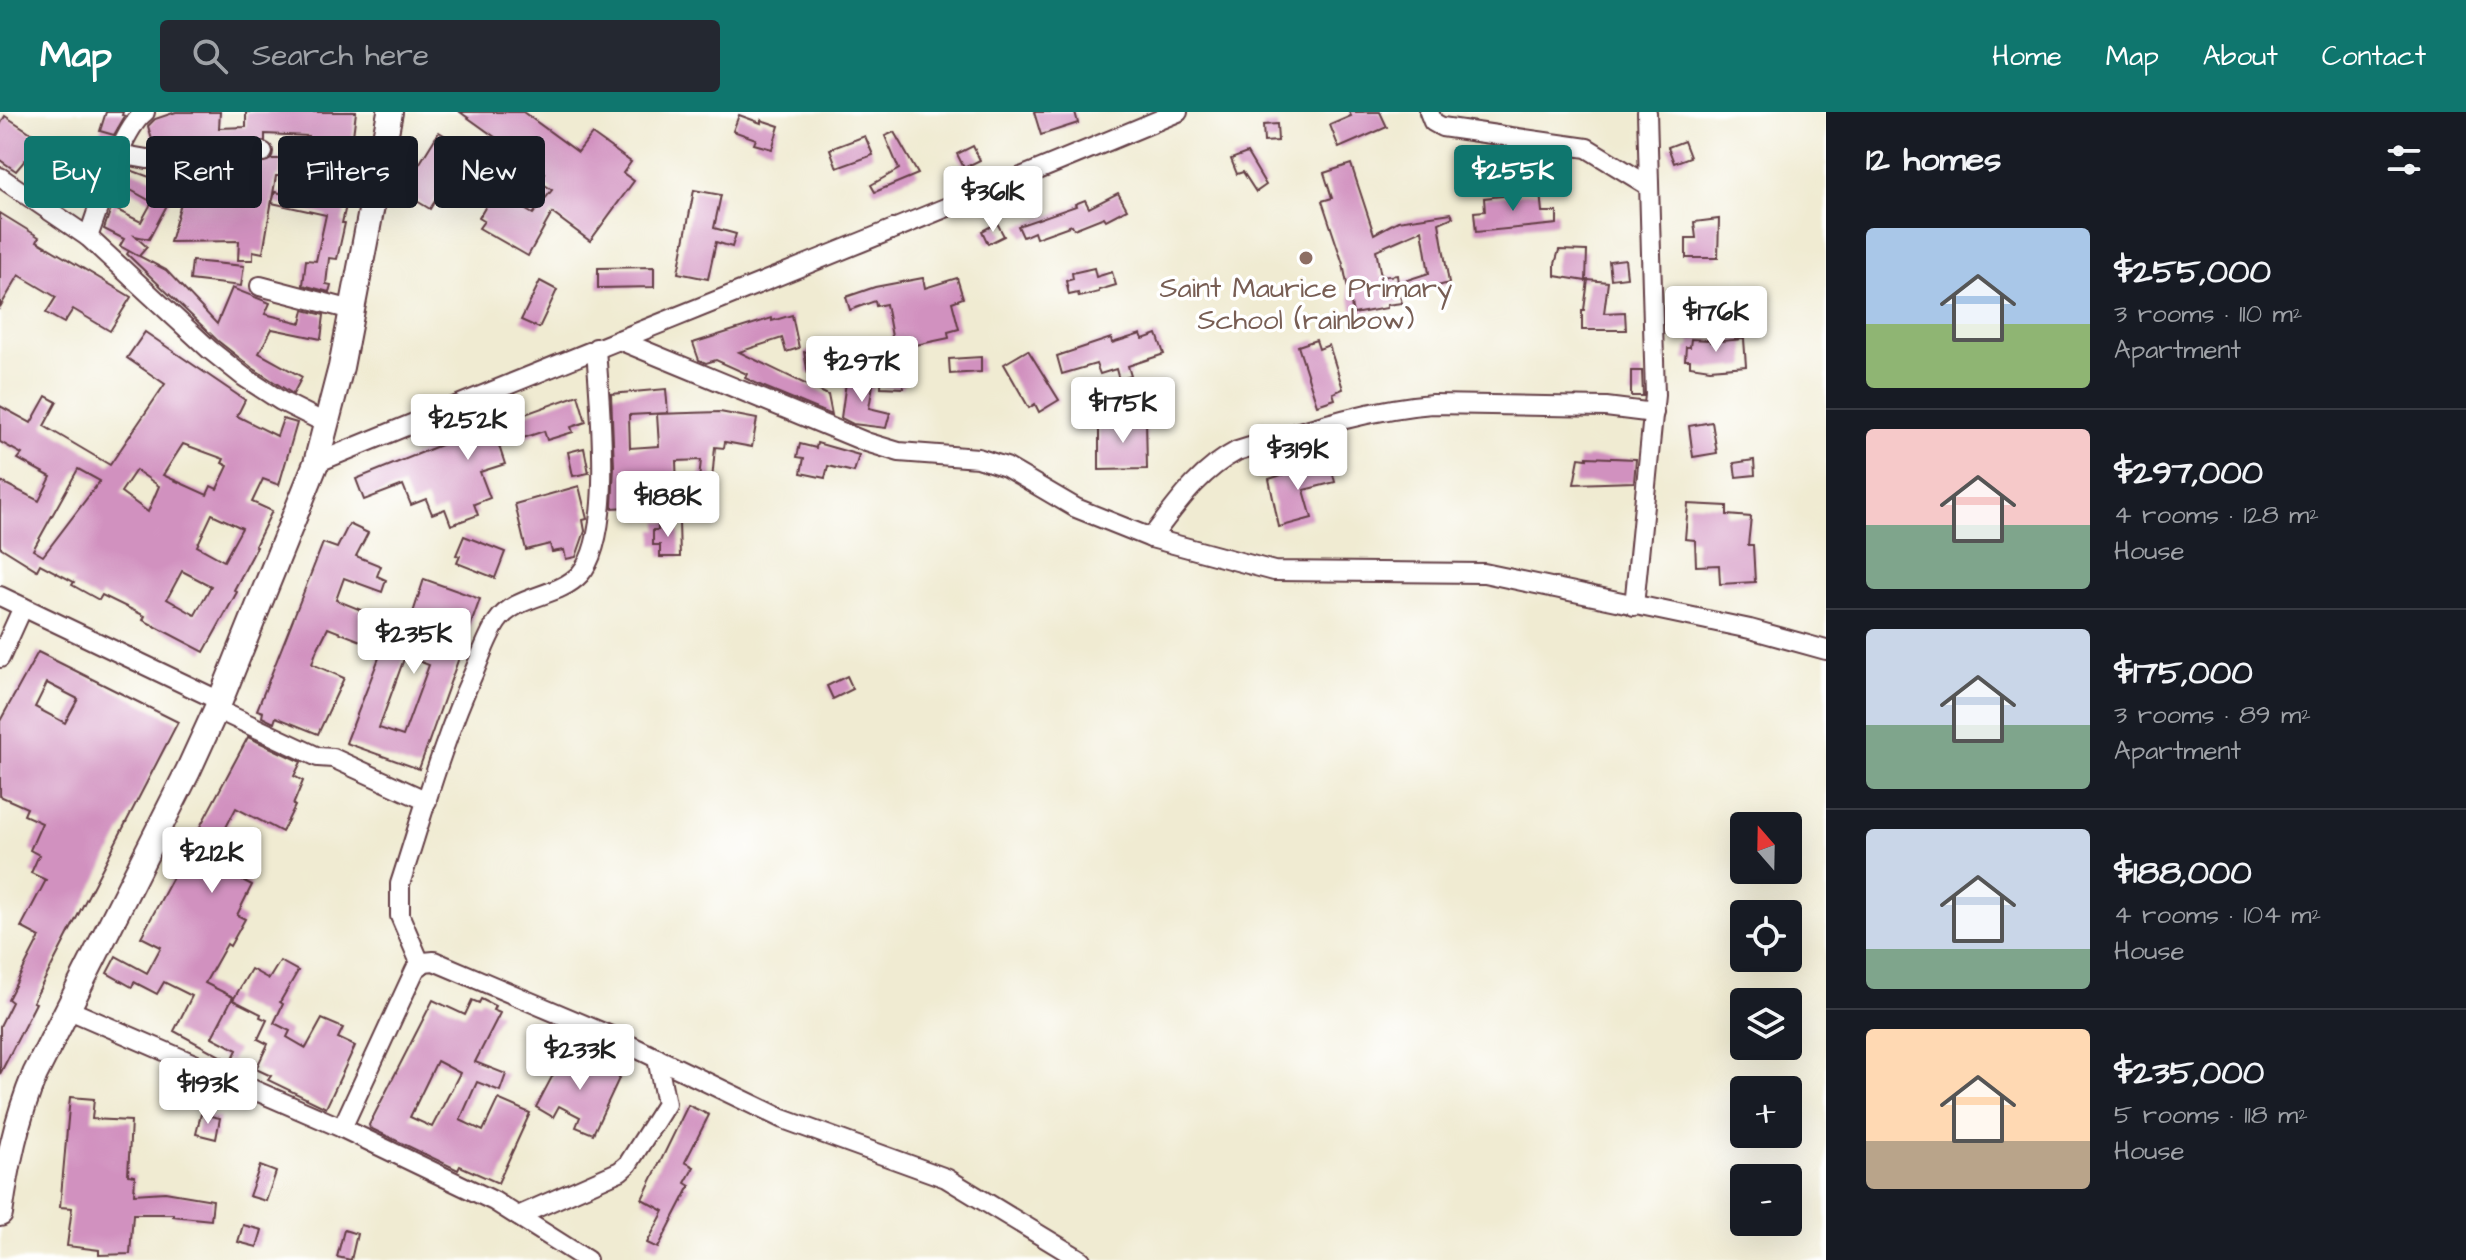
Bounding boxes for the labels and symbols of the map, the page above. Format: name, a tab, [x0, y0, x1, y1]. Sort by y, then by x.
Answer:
pin: $255K	[1457, 145, 1569, 213]
pin: $361K	[937, 166, 1049, 234]
marker: Saint Maurice Primary School (rainbow)	[1297, 249, 1315, 267]
place label: Saint Maurice Primary School (rainbow)	[1160, 269, 1452, 340]
pin: $176K	[1660, 286, 1772, 354]
pin: $297K	[806, 336, 918, 404]
pin: $175K	[1067, 377, 1179, 445]
pin: $252K	[412, 394, 524, 462]
pin: $319K	[1242, 424, 1354, 492]
pin: $188K	[612, 471, 724, 539]
pin: $235K	[358, 608, 470, 676]
north arrow	[1730, 812, 1802, 884]
pin: $212K	[156, 827, 268, 895]
pin: $233K	[524, 1024, 636, 1092]
pin: $193K	[152, 1058, 264, 1126]

